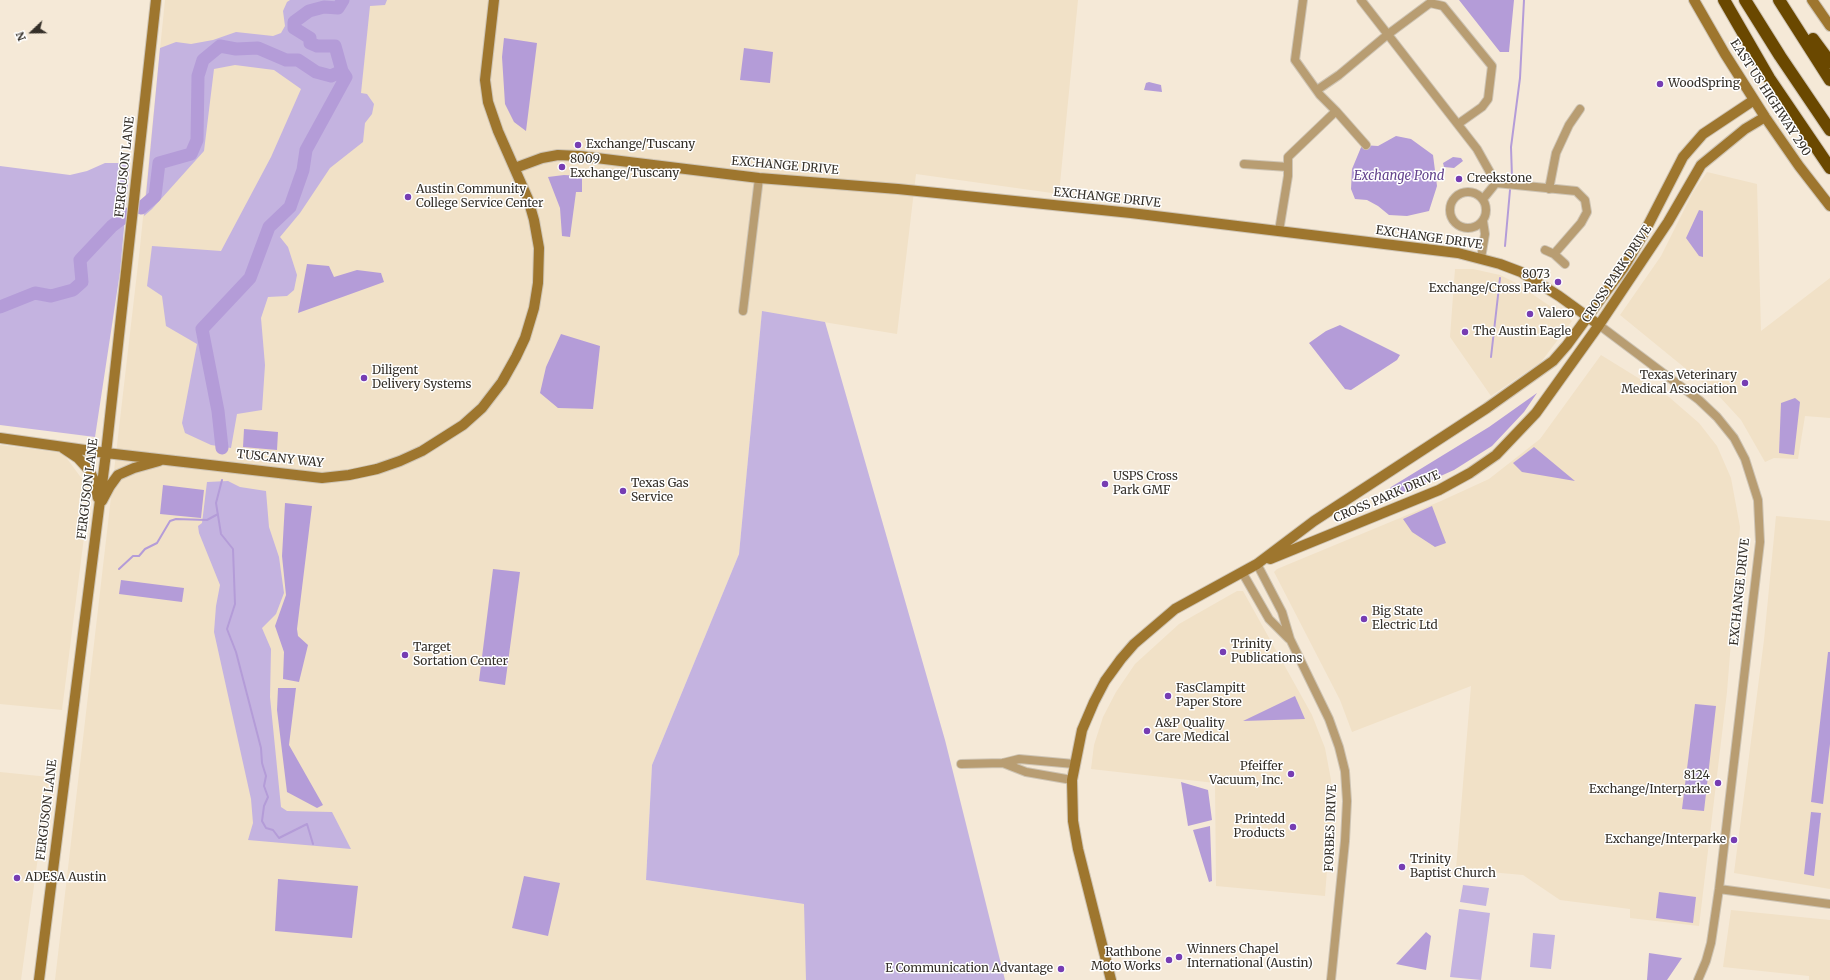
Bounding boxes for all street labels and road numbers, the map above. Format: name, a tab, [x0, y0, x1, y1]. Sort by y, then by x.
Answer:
street label: EAST US HIGHWAY 290	[1727, 37, 1813, 159]
street label: FERGUSON LANE	[113, 116, 137, 218]
street label: EXCHANGE DRIVE	[731, 154, 839, 178]
street label: EXCHANGE DRIVE	[1053, 185, 1161, 211]
street label: EXCHANGE DRIVE	[1375, 223, 1483, 253]
street label: CROSS PARK DRIVE	[1579, 223, 1655, 325]
street label: FERGUSON LANE	[75, 438, 101, 540]
street label: TUSCANY WAY	[236, 447, 324, 471]
street label: CROSS PARK DRIVE	[1332, 468, 1442, 526]
street label: EXCHANGE DRIVE	[1727, 538, 1753, 646]
street label: FERGUSON LANE	[34, 759, 60, 861]
street label: FORBES DRIVE	[1322, 784, 1340, 872]

